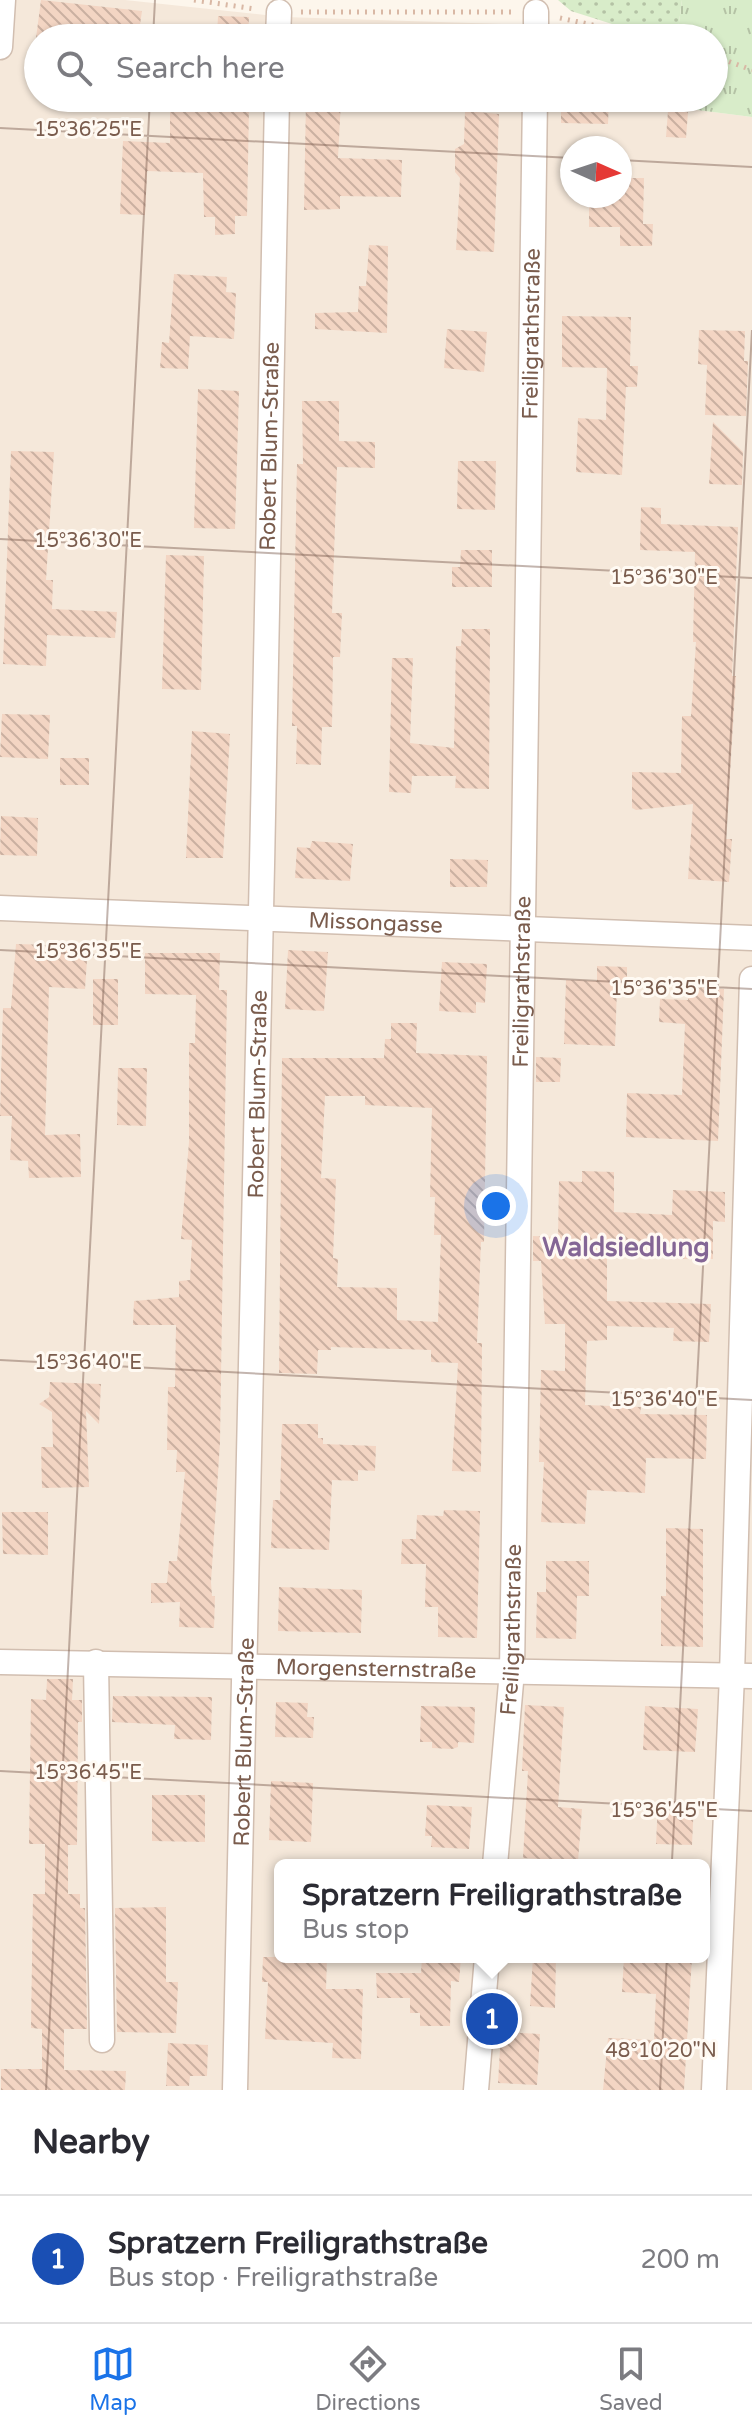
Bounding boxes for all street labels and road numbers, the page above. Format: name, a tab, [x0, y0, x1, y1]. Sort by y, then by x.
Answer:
street label: Freiligrathstraße	[517, 248, 546, 420]
street label: Robert Blum-Straße	[255, 342, 285, 551]
street label: Freiligrathstraße	[508, 896, 536, 1068]
street label: Missongasse	[308, 907, 443, 939]
street label: Robert Blum-Straße	[243, 990, 273, 1199]
street label: Freiligrathstraße	[495, 1544, 527, 1717]
street label: Robert Blum-Straße	[229, 1637, 260, 1847]
street label: Morgensternstraße	[275, 1654, 477, 1684]

